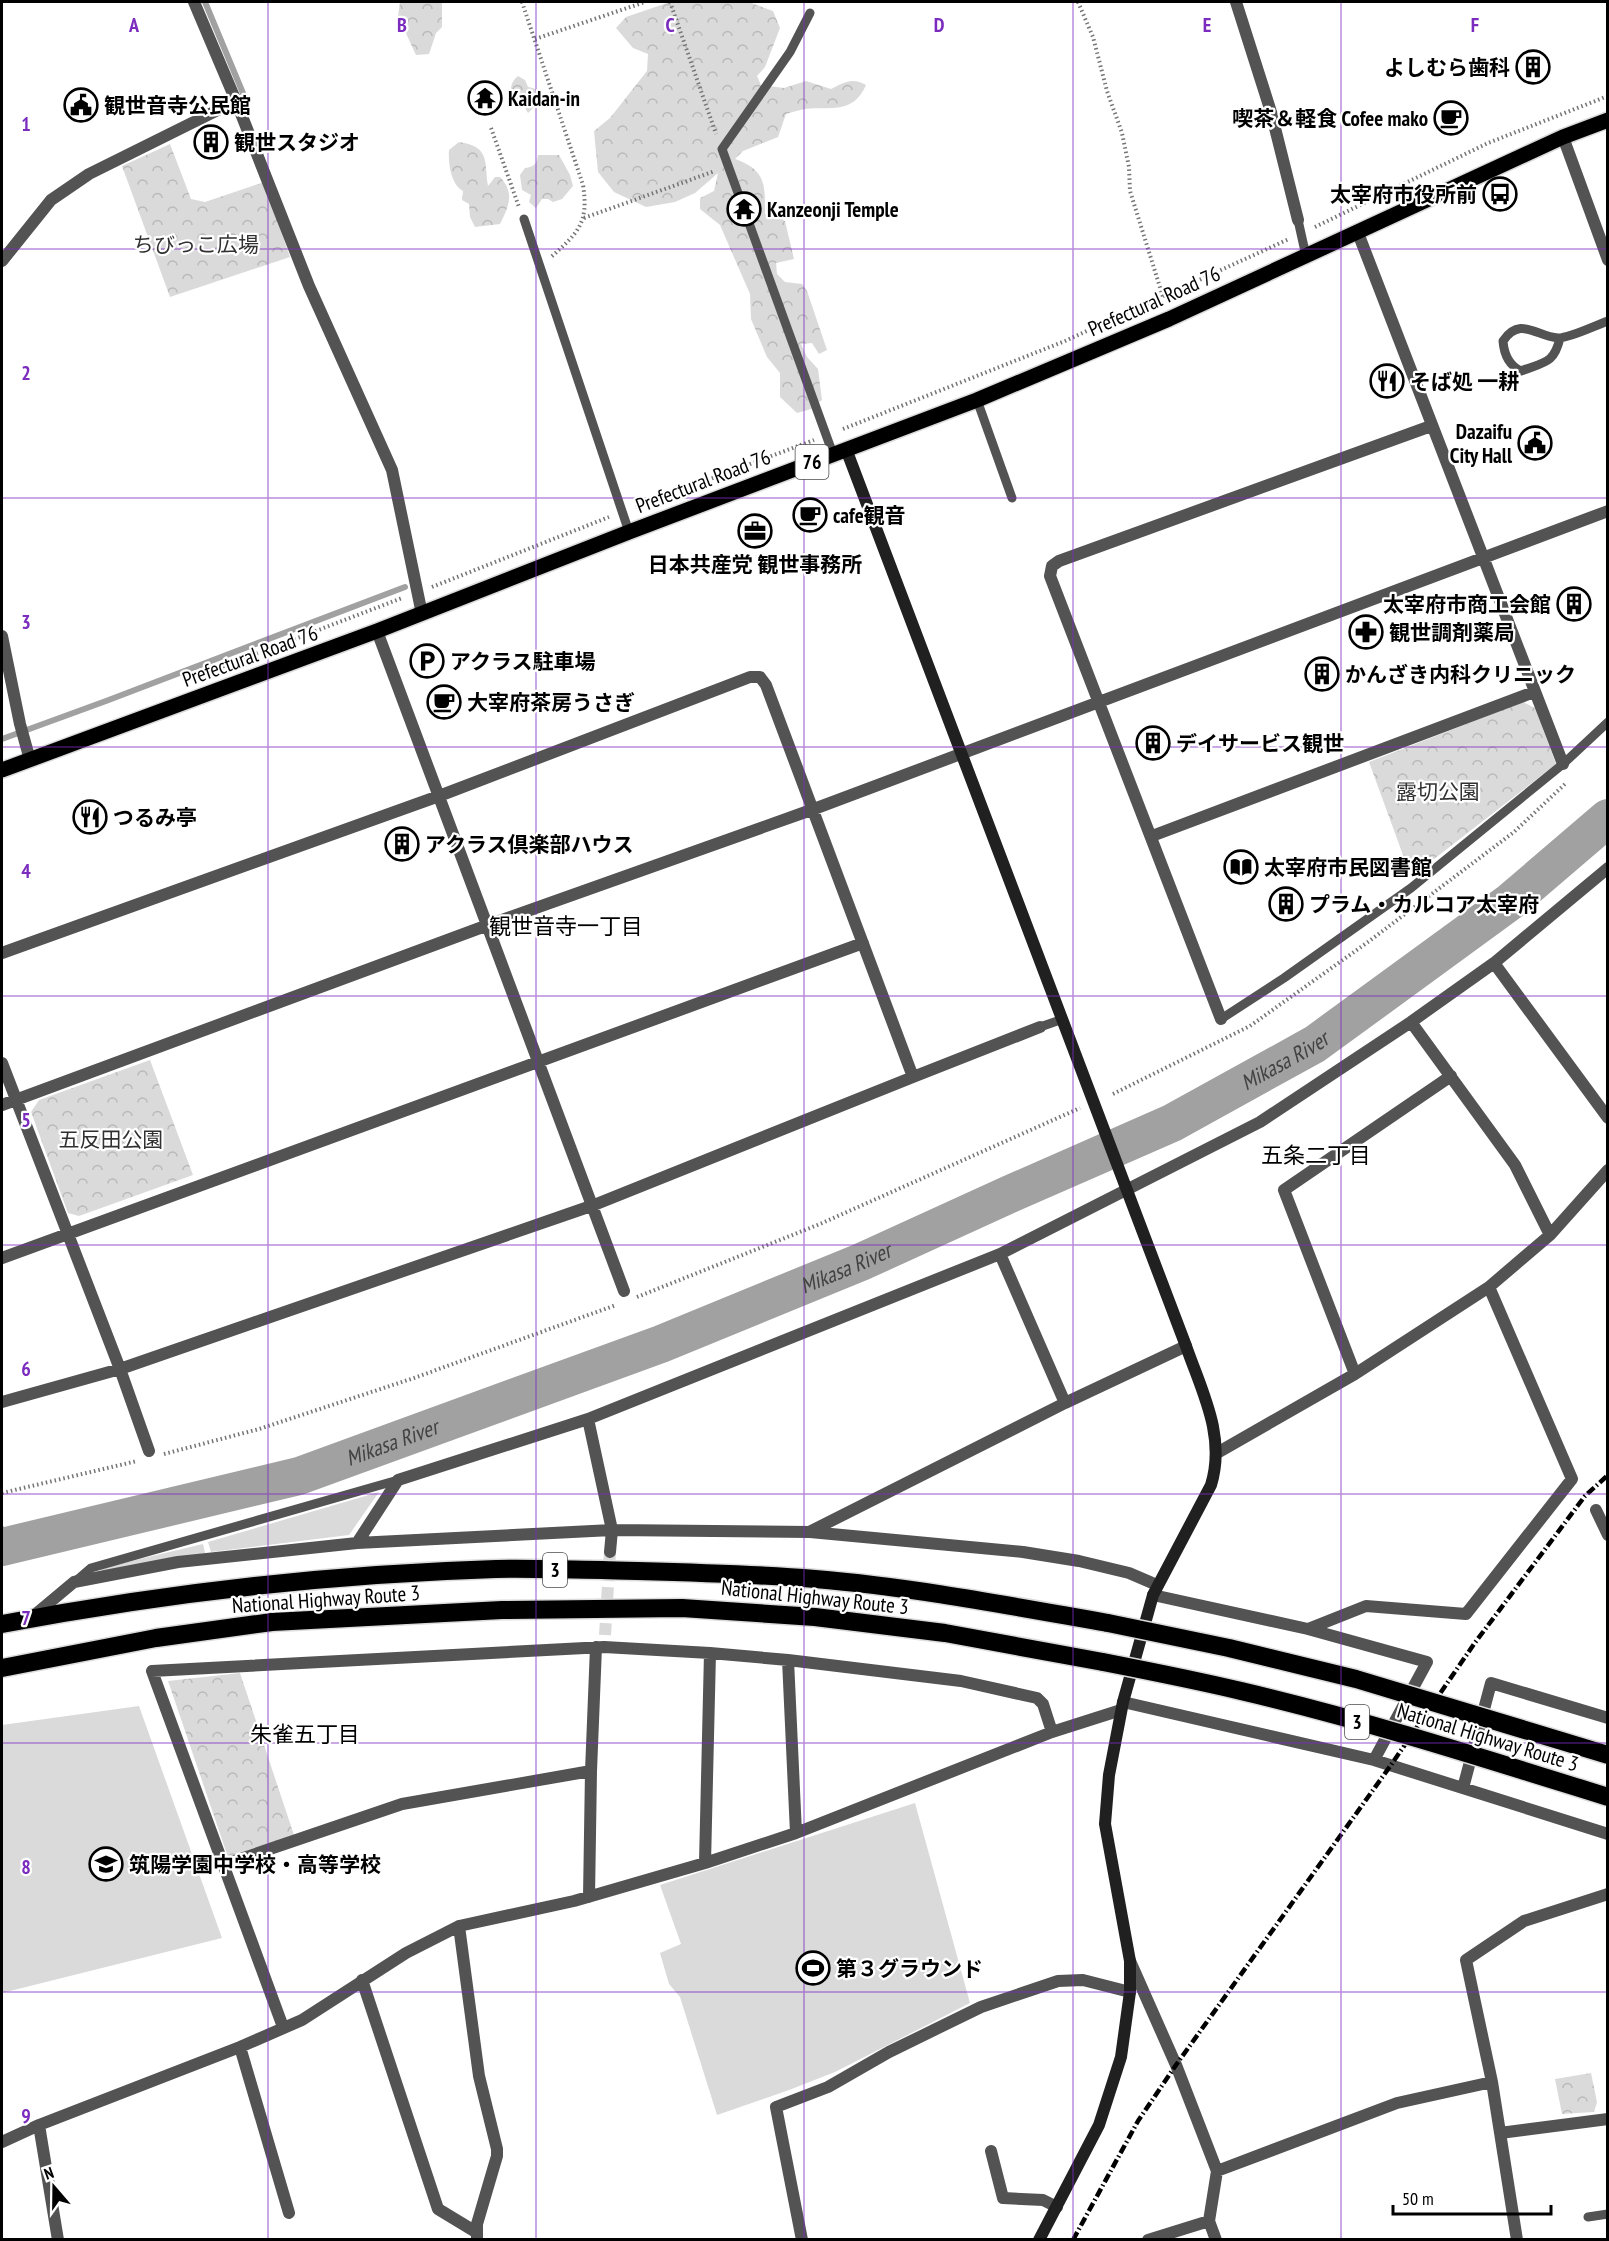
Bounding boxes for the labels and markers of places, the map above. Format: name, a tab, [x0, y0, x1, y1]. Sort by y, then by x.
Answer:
building icon: よしむら歯科	[1515, 49, 1551, 85]
place label: よしむら歯科	[1384, 54, 1510, 81]
temple icon: Kaidan-in	[467, 80, 503, 116]
place label: Kaidan-in	[508, 85, 580, 112]
public building icon: 観世音寺公民館	[63, 87, 99, 123]
place label: 観世音寺公民館	[104, 92, 251, 119]
cafe icon: 喫茶＆軽食 Cofee mako	[1433, 100, 1469, 136]
place label: 喫茶＆軽食 Cofee mako	[1232, 105, 1428, 132]
building icon: 観世スタジオ	[193, 124, 229, 160]
place label: 観世スタジオ	[234, 129, 360, 156]
bus stop icon: 太宰府市役所前	[1482, 176, 1518, 212]
place label: 太宰府市役所前	[1330, 181, 1477, 208]
temple icon: Kanzeonji Temple	[726, 191, 762, 227]
place label: Kanzeonji Temple	[767, 196, 899, 223]
restaurant icon: そば処 一耕	[1369, 363, 1405, 399]
place label: そば処 一耕	[1410, 368, 1519, 395]
place label: Dazaifu City Hall	[1450, 418, 1513, 469]
public building icon: Dazaifu City Hall	[1517, 425, 1553, 461]
cafe icon: cafe観音	[792, 497, 828, 533]
place label: cafe観音	[833, 502, 906, 529]
office icon: 日本共産党 観世事務所	[737, 513, 773, 549]
place label: 日本共産党 観世事務所	[648, 551, 862, 578]
building icon: 太宰府市商工会館	[1556, 586, 1592, 622]
place label: 太宰府市商工会館	[1383, 591, 1551, 618]
pharmacy icon: 観世調剤薬局	[1348, 614, 1384, 650]
place label: 観世調剤薬局	[1389, 619, 1515, 646]
parking icon: アクラス駐車場	[409, 643, 445, 679]
place label: アクラス駐車場	[450, 648, 596, 675]
building icon: かんざき内科クリニック	[1304, 656, 1340, 692]
place label: かんざき内科クリニック	[1345, 661, 1576, 688]
cafe icon: 大宰府茶房うさぎ	[426, 684, 462, 720]
place label: 大宰府茶房うさぎ	[467, 689, 635, 716]
building icon: デイサービス観世	[1135, 725, 1171, 761]
place label: デイサービス観世	[1176, 730, 1344, 757]
restaurant icon: つるみ亭	[72, 799, 108, 835]
place label: つるみ亭	[113, 804, 197, 831]
building icon: アクラス倶楽部ハウス	[384, 826, 420, 862]
place label: アクラス倶楽部ハウス	[425, 831, 634, 858]
library icon: 太宰府市民図書館	[1223, 849, 1259, 885]
place label: 太宰府市民図書館	[1264, 854, 1432, 881]
building icon: プラム・カルコア太宰府	[1268, 886, 1304, 922]
place label: プラム・カルコア太宰府	[1309, 891, 1539, 918]
school or university icon: 筑陽学園中学校・高等学校	[88, 1846, 124, 1882]
place label: 筑陽学園中学校・高等学校	[129, 1851, 381, 1878]
sports icon: 第３グラウンド	[795, 1950, 831, 1986]
place label: 第３グラウンド	[836, 1955, 983, 1982]

